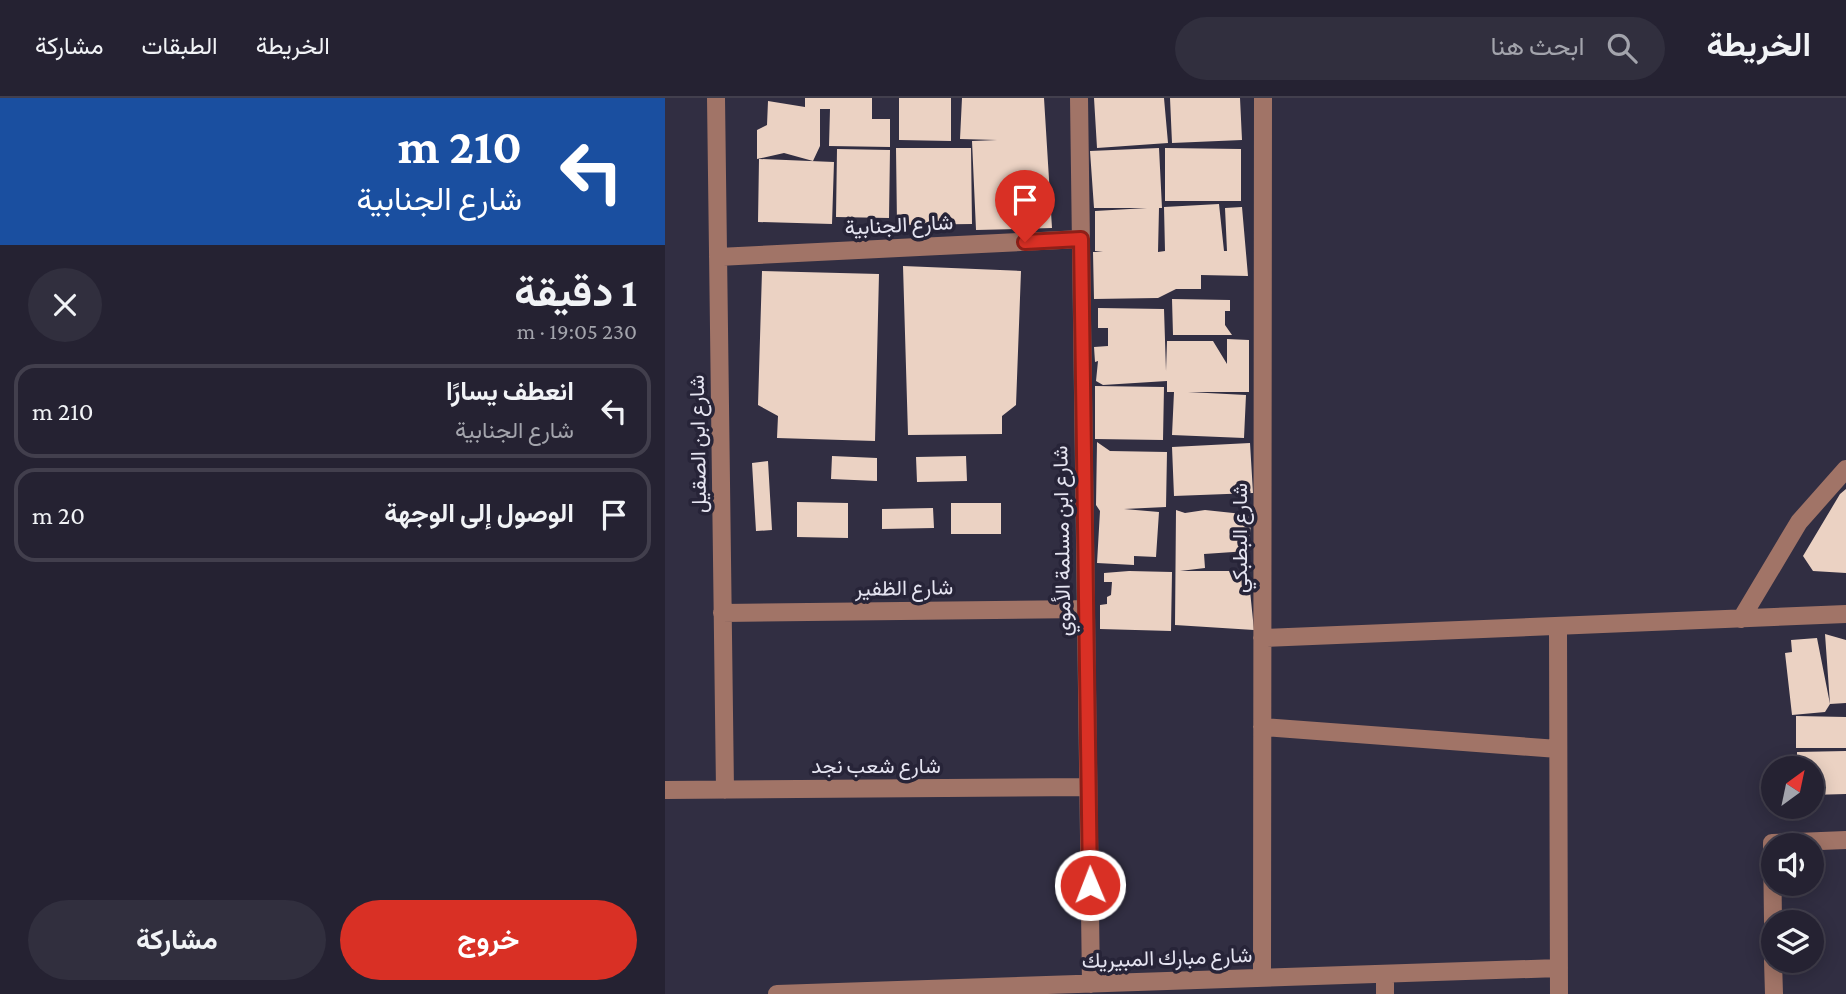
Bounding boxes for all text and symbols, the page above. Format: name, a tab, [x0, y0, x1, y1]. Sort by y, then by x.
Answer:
search box	[1175, 17, 1665, 80]
text: الخريطة	[1707, 26, 1811, 63]
icon: search	[1603, 29, 1641, 67]
text: مشاركة	[35, 32, 103, 59]
text: الطبقات	[141, 32, 218, 59]
text: الخريطة	[256, 32, 330, 59]
text: ابحث هنا	[1490, 32, 1585, 61]
text: 210 m	[398, 119, 522, 174]
icon: left	[546, 126, 637, 217]
pin	[995, 170, 1055, 242]
text: شارع الجنابية	[356, 181, 522, 217]
icon: arrive	[1006, 181, 1044, 219]
street label: شارع الجنابية	[844, 210, 954, 242]
button: close	[28, 268, 102, 342]
text: 1 دقيقة	[514, 268, 637, 315]
text: 230 m · 19:05	[517, 318, 637, 344]
street label: شارع ابن الصقيل	[685, 375, 713, 513]
text: انعطف يسارًا	[446, 377, 574, 406]
icon: left	[595, 392, 633, 430]
text: 210 m	[32, 397, 94, 426]
text: شارع الجنابية	[455, 417, 574, 443]
street label: شارع ابن مسلمة الأموي	[1048, 445, 1081, 637]
street label: شارع البطبكي	[1228, 483, 1257, 593]
icon: arrive	[595, 496, 633, 534]
text: الوصول إلى الوجهة	[384, 499, 574, 528]
text: 20 m	[32, 501, 85, 530]
street label: شارع الظفير	[854, 575, 953, 603]
street label: شارع شعب نجد	[811, 754, 941, 780]
north arrow	[1761, 756, 1823, 819]
map controls	[1761, 756, 1824, 973]
button: sound	[1761, 833, 1824, 896]
position arrow	[1053, 848, 1127, 922]
button: مشاركة	[28, 900, 326, 980]
button: خروج	[340, 900, 637, 980]
button: layers	[1761, 910, 1824, 973]
street label: شارع مبارك المبيريك	[1081, 943, 1253, 975]

